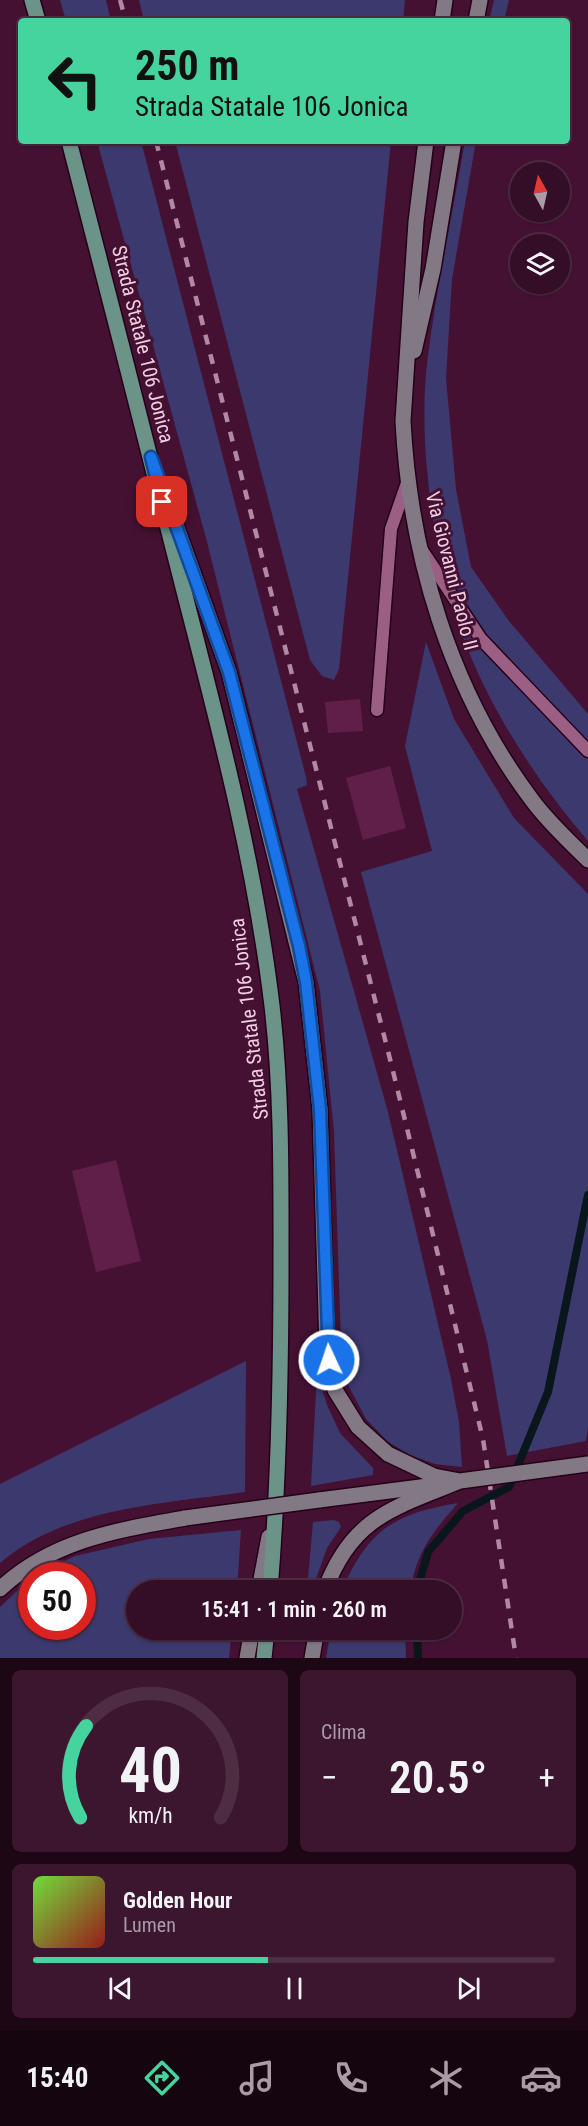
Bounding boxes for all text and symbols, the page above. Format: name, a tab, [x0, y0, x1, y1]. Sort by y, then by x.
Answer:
text: 250 m	[135, 41, 240, 90]
icon: left	[36, 42, 114, 120]
text: Strada Statale 106 Jonica	[135, 91, 409, 123]
north arrow	[510, 162, 570, 222]
map controls	[510, 162, 570, 294]
button: layers	[510, 234, 570, 294]
street label: Strada Statale 106 Jonica	[107, 243, 179, 445]
pin	[136, 476, 187, 527]
icon: arrive	[145, 485, 178, 518]
street label: Via Giovanni Paolo II	[421, 489, 483, 653]
street label: Strada Statale 106 Jonica	[225, 917, 273, 1121]
position arrow	[297, 1328, 361, 1392]
speed limit sign: 50	[18, 1562, 96, 1640]
text: 15:41 · 1 min · 260 m	[201, 1597, 387, 1622]
text: Clima	[321, 1720, 366, 1744]
text: 40	[118, 1734, 182, 1807]
text: 20.5°	[389, 1751, 487, 1804]
text: −	[321, 1758, 338, 1797]
text: +	[539, 1758, 555, 1797]
text: km/h	[128, 1803, 172, 1828]
text: Golden Hour	[123, 1888, 232, 1913]
text: Lumen	[123, 1913, 176, 1937]
icon: previous	[104, 1972, 137, 2005]
icon: pause	[278, 1972, 311, 2005]
icon: next	[452, 1972, 485, 2005]
icon: directions	[141, 2057, 183, 2099]
icon: music	[236, 2057, 278, 2099]
icon: phone	[330, 2057, 372, 2099]
icon: climate	[425, 2057, 467, 2099]
icon: car	[520, 2057, 562, 2099]
text: 15:40	[26, 2062, 88, 2094]

